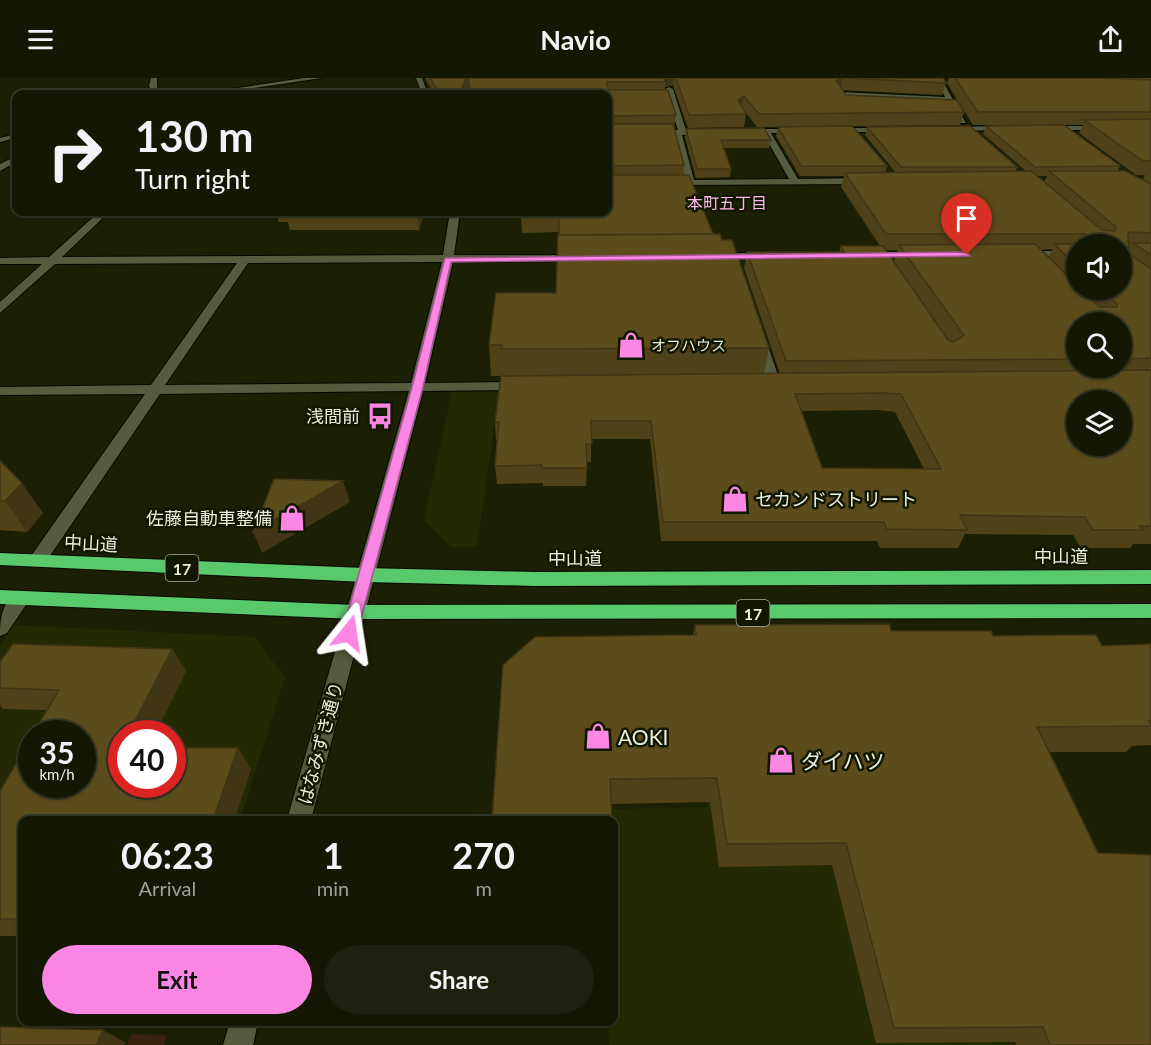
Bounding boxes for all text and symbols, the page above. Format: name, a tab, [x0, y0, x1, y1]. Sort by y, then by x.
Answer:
icon: menu	[24, 23, 57, 56]
text: Navio	[540, 23, 611, 56]
icon: share	[1094, 23, 1127, 56]
text: 130 m	[135, 111, 253, 161]
icon: right	[36, 114, 114, 192]
text: Turn right	[135, 162, 250, 195]
district label: 本町五丁目	[687, 193, 767, 212]
pin	[941, 193, 992, 255]
icon: arrive	[950, 202, 983, 235]
map controls	[1066, 234, 1132, 456]
button: sound	[1066, 234, 1132, 300]
button: search	[1066, 312, 1132, 378]
shop icon: オフハウス	[616, 330, 646, 360]
place label: オフハウス	[651, 336, 726, 354]
button: layers	[1066, 390, 1132, 456]
bus stop icon: 浅間前	[365, 401, 395, 431]
place label: 浅間前	[306, 405, 360, 427]
shop icon: セカンドストリート	[720, 484, 750, 514]
place label: セカンドストリート	[755, 488, 917, 510]
shop icon: 佐藤自動車整備	[277, 503, 307, 533]
place label: 佐藤自動車整備	[146, 507, 272, 529]
street label: 中山道	[63, 531, 119, 555]
street label: 中山道	[1034, 545, 1088, 567]
street label: 中山道	[548, 547, 602, 569]
road number: 17	[166, 555, 198, 581]
road number: 17	[736, 600, 770, 626]
position arrow	[317, 601, 381, 665]
street label: はなみずき通り	[293, 679, 347, 807]
speed limit sign: 40	[108, 720, 186, 798]
shop icon: AOKI	[583, 721, 613, 751]
place label: AOKI	[618, 724, 668, 749]
text: 35	[40, 734, 74, 770]
shop icon: ダイハツ	[766, 745, 796, 775]
place label: ダイハツ	[801, 748, 885, 773]
text: km/h	[39, 765, 75, 783]
text: 06:23	[121, 833, 214, 877]
text: 1	[323, 833, 344, 877]
text: 270	[452, 833, 515, 877]
text: Arrival	[139, 876, 196, 900]
text: min	[317, 876, 349, 900]
text: m	[475, 876, 492, 900]
button: Exit	[42, 945, 312, 1014]
button: Share	[324, 945, 594, 1014]

